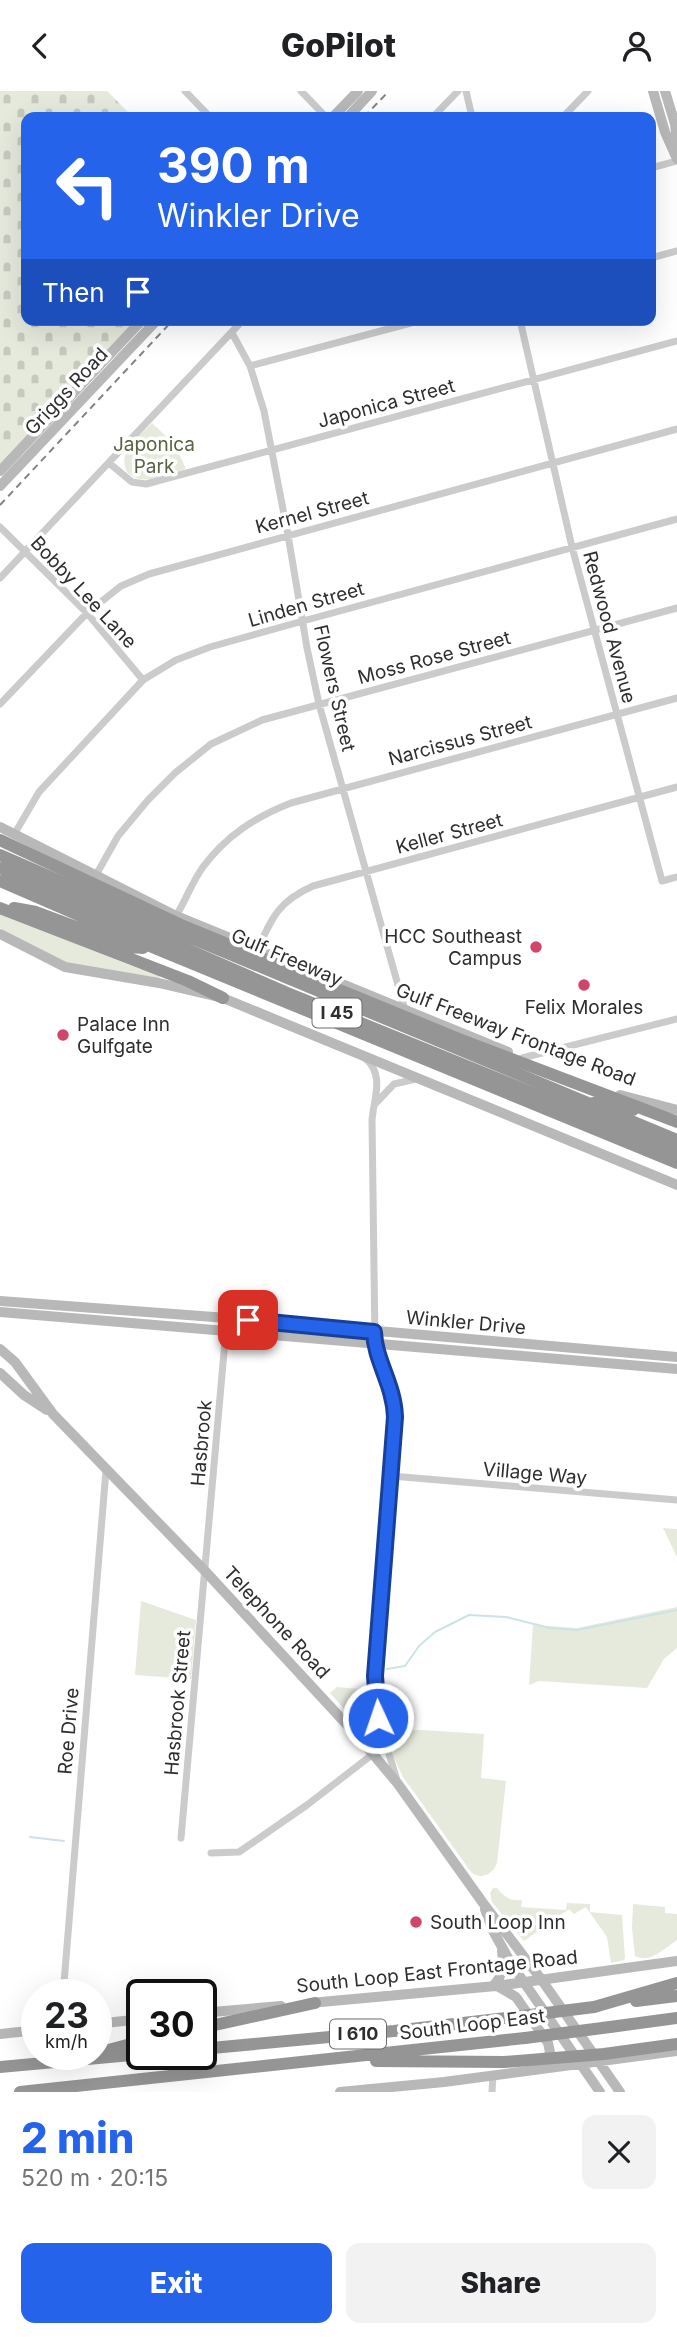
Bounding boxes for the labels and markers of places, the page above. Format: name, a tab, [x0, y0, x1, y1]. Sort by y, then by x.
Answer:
place label: HCC Southeast Campus	[384, 925, 522, 970]
marker: HCC Southeast Campus	[528, 939, 544, 955]
marker: Felix Morales	[576, 977, 592, 993]
place label: Felix Morales	[525, 996, 643, 1019]
place label: Palace Inn Gulfgate	[77, 1013, 170, 1058]
marker: Palace Inn Gulfgate	[55, 1027, 71, 1043]
pin	[218, 1290, 278, 1350]
place label: South Loop Inn	[430, 1911, 566, 1934]
marker: South Loop Inn	[408, 1914, 424, 1930]

